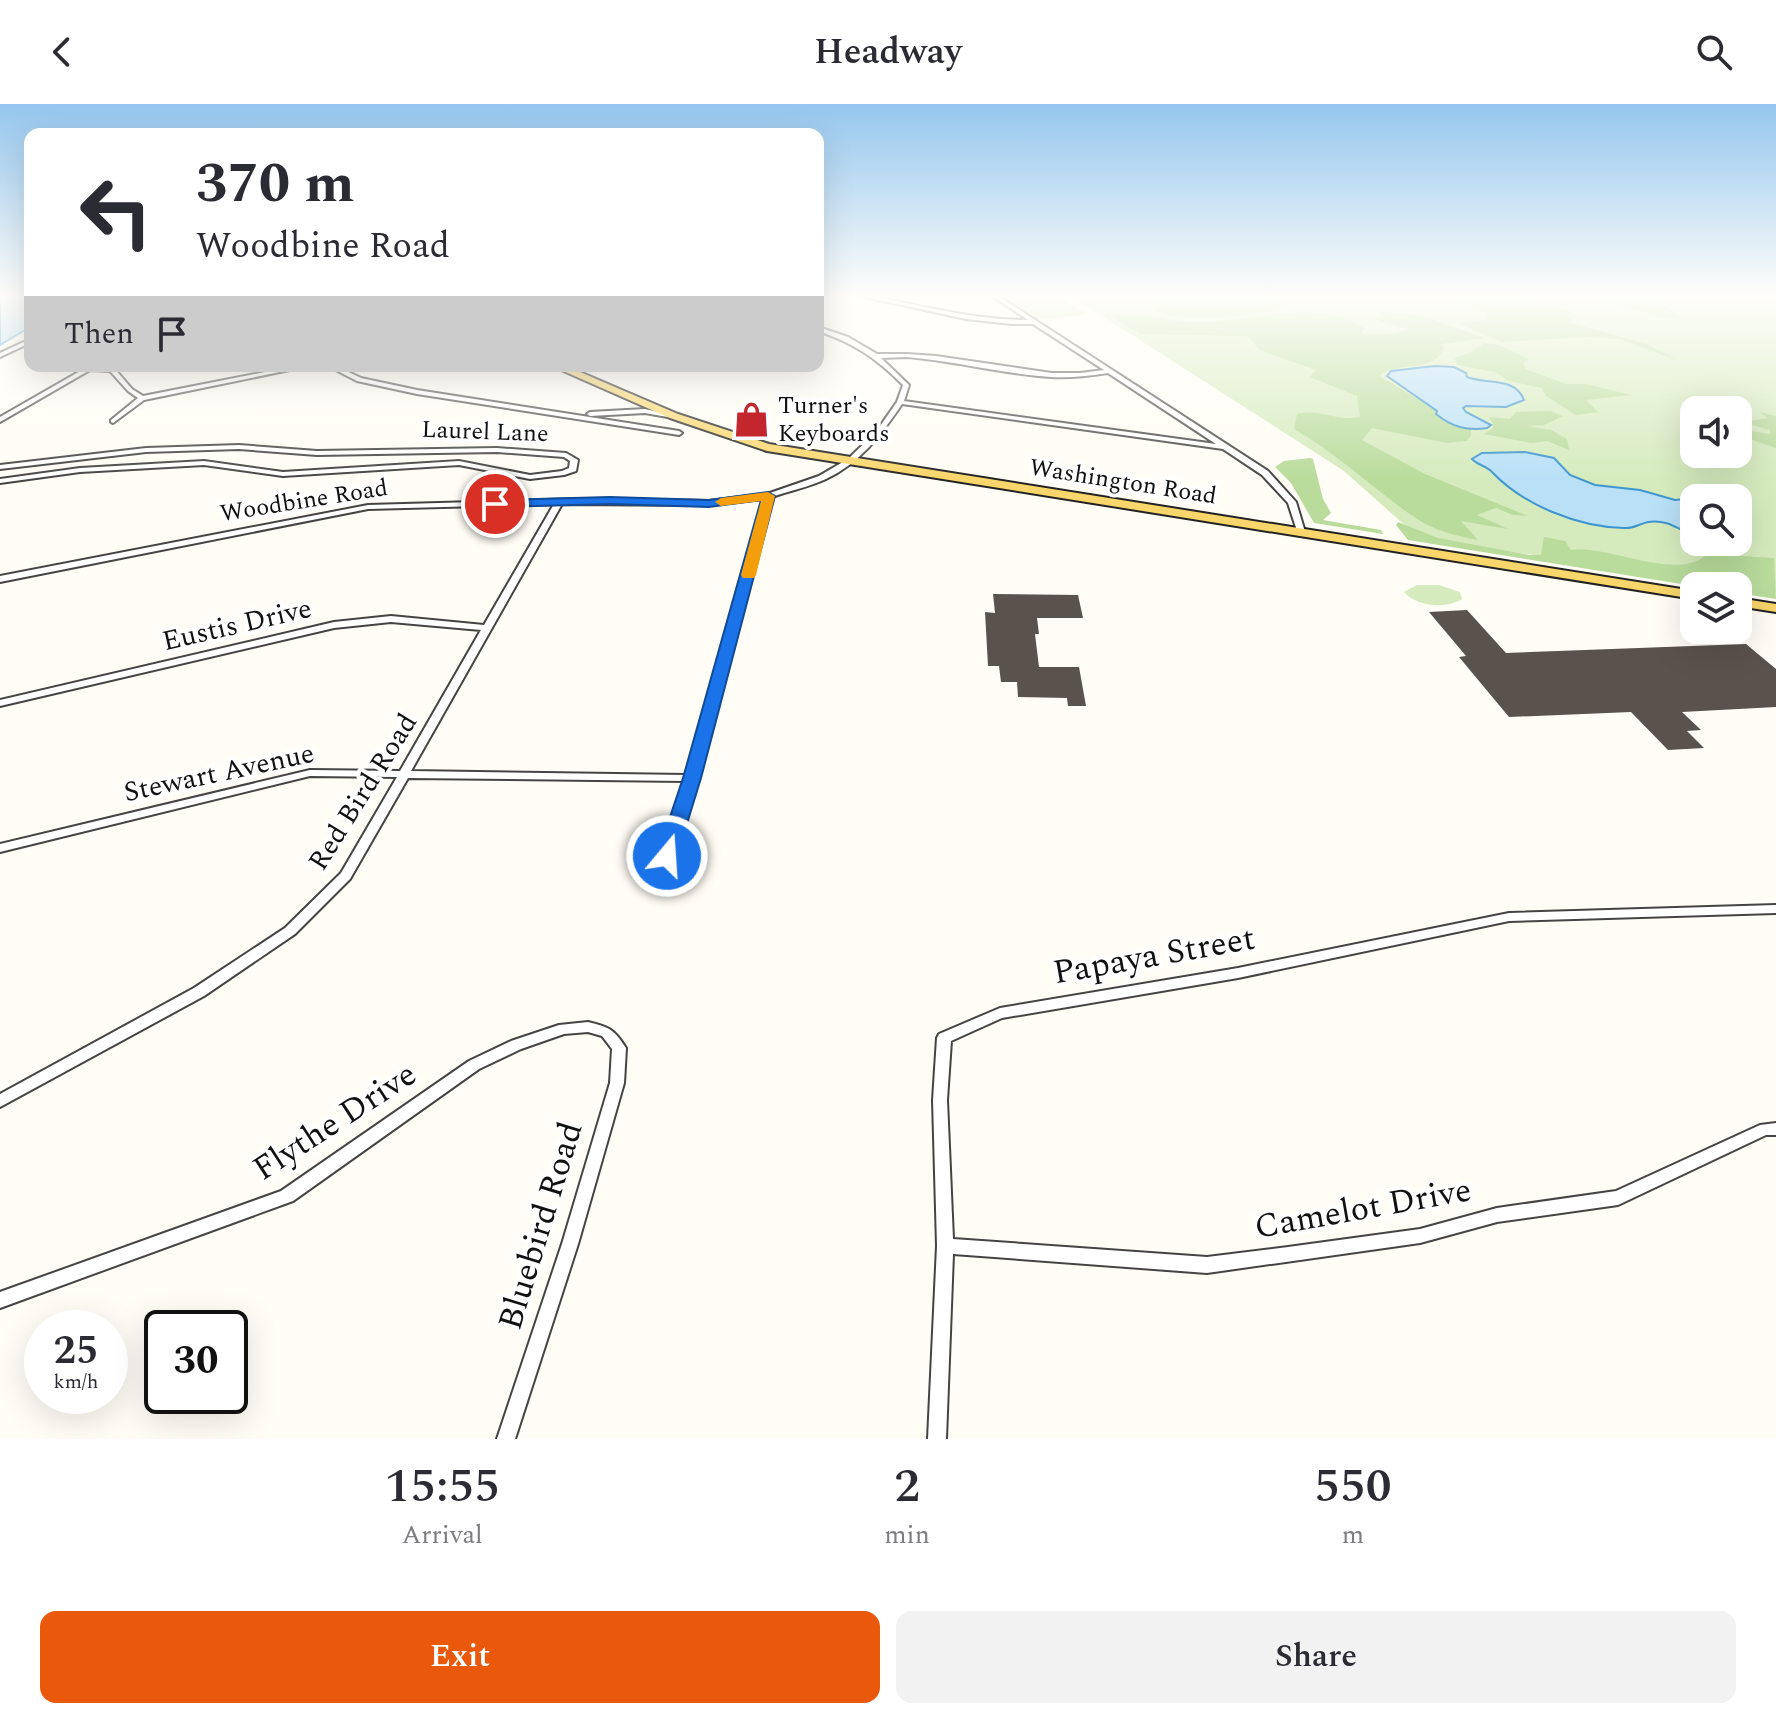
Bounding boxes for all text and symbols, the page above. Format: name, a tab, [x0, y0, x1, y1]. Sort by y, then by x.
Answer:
text: Headway	[814, 25, 962, 80]
icon: back	[40, 30, 84, 74]
icon: search	[1692, 30, 1736, 74]
text: 370 m	[196, 142, 355, 227]
icon: left	[64, 160, 168, 264]
text: Woodbine Road	[196, 219, 450, 274]
text: Then	[64, 311, 134, 357]
icon: arrive	[150, 312, 194, 356]
place label: Turner's Keyboards	[778, 388, 890, 452]
map controls	[1680, 396, 1752, 644]
button: sound	[1680, 396, 1752, 468]
shop icon: Turner's Keyboards	[733, 401, 771, 439]
street label: Laurel Lane	[421, 412, 549, 452]
street label: Washington Road	[1027, 449, 1219, 515]
street label: Woodbine Road	[218, 470, 390, 532]
pin	[461, 470, 529, 538]
icon: arrive	[473, 482, 517, 526]
button: search	[1680, 484, 1752, 556]
button: layers	[1680, 572, 1752, 644]
street label: Eustis Drive	[158, 587, 316, 663]
street label: Red Bird Road	[297, 705, 429, 879]
street label: Stewart Avenue	[120, 732, 318, 814]
position arrow	[625, 814, 709, 898]
street label: Papaya Street	[1049, 913, 1259, 999]
street label: Flythe Drive	[243, 1049, 427, 1195]
street label: Bluebird Road	[485, 1116, 597, 1336]
street label: Camelot Drive	[1251, 1164, 1475, 1254]
speed limit sign: 30	[144, 1310, 248, 1414]
text: 25	[54, 1321, 98, 1382]
text: km/h	[54, 1367, 99, 1397]
text: 15:55	[384, 1450, 500, 1523]
text: 2	[894, 1450, 920, 1523]
text: 550	[1314, 1450, 1392, 1523]
text: Arrival	[402, 1515, 483, 1555]
text: min	[884, 1515, 930, 1555]
text: m	[1342, 1515, 1364, 1555]
button: Exit	[40, 1611, 880, 1703]
button: Share	[896, 1611, 1736, 1703]

